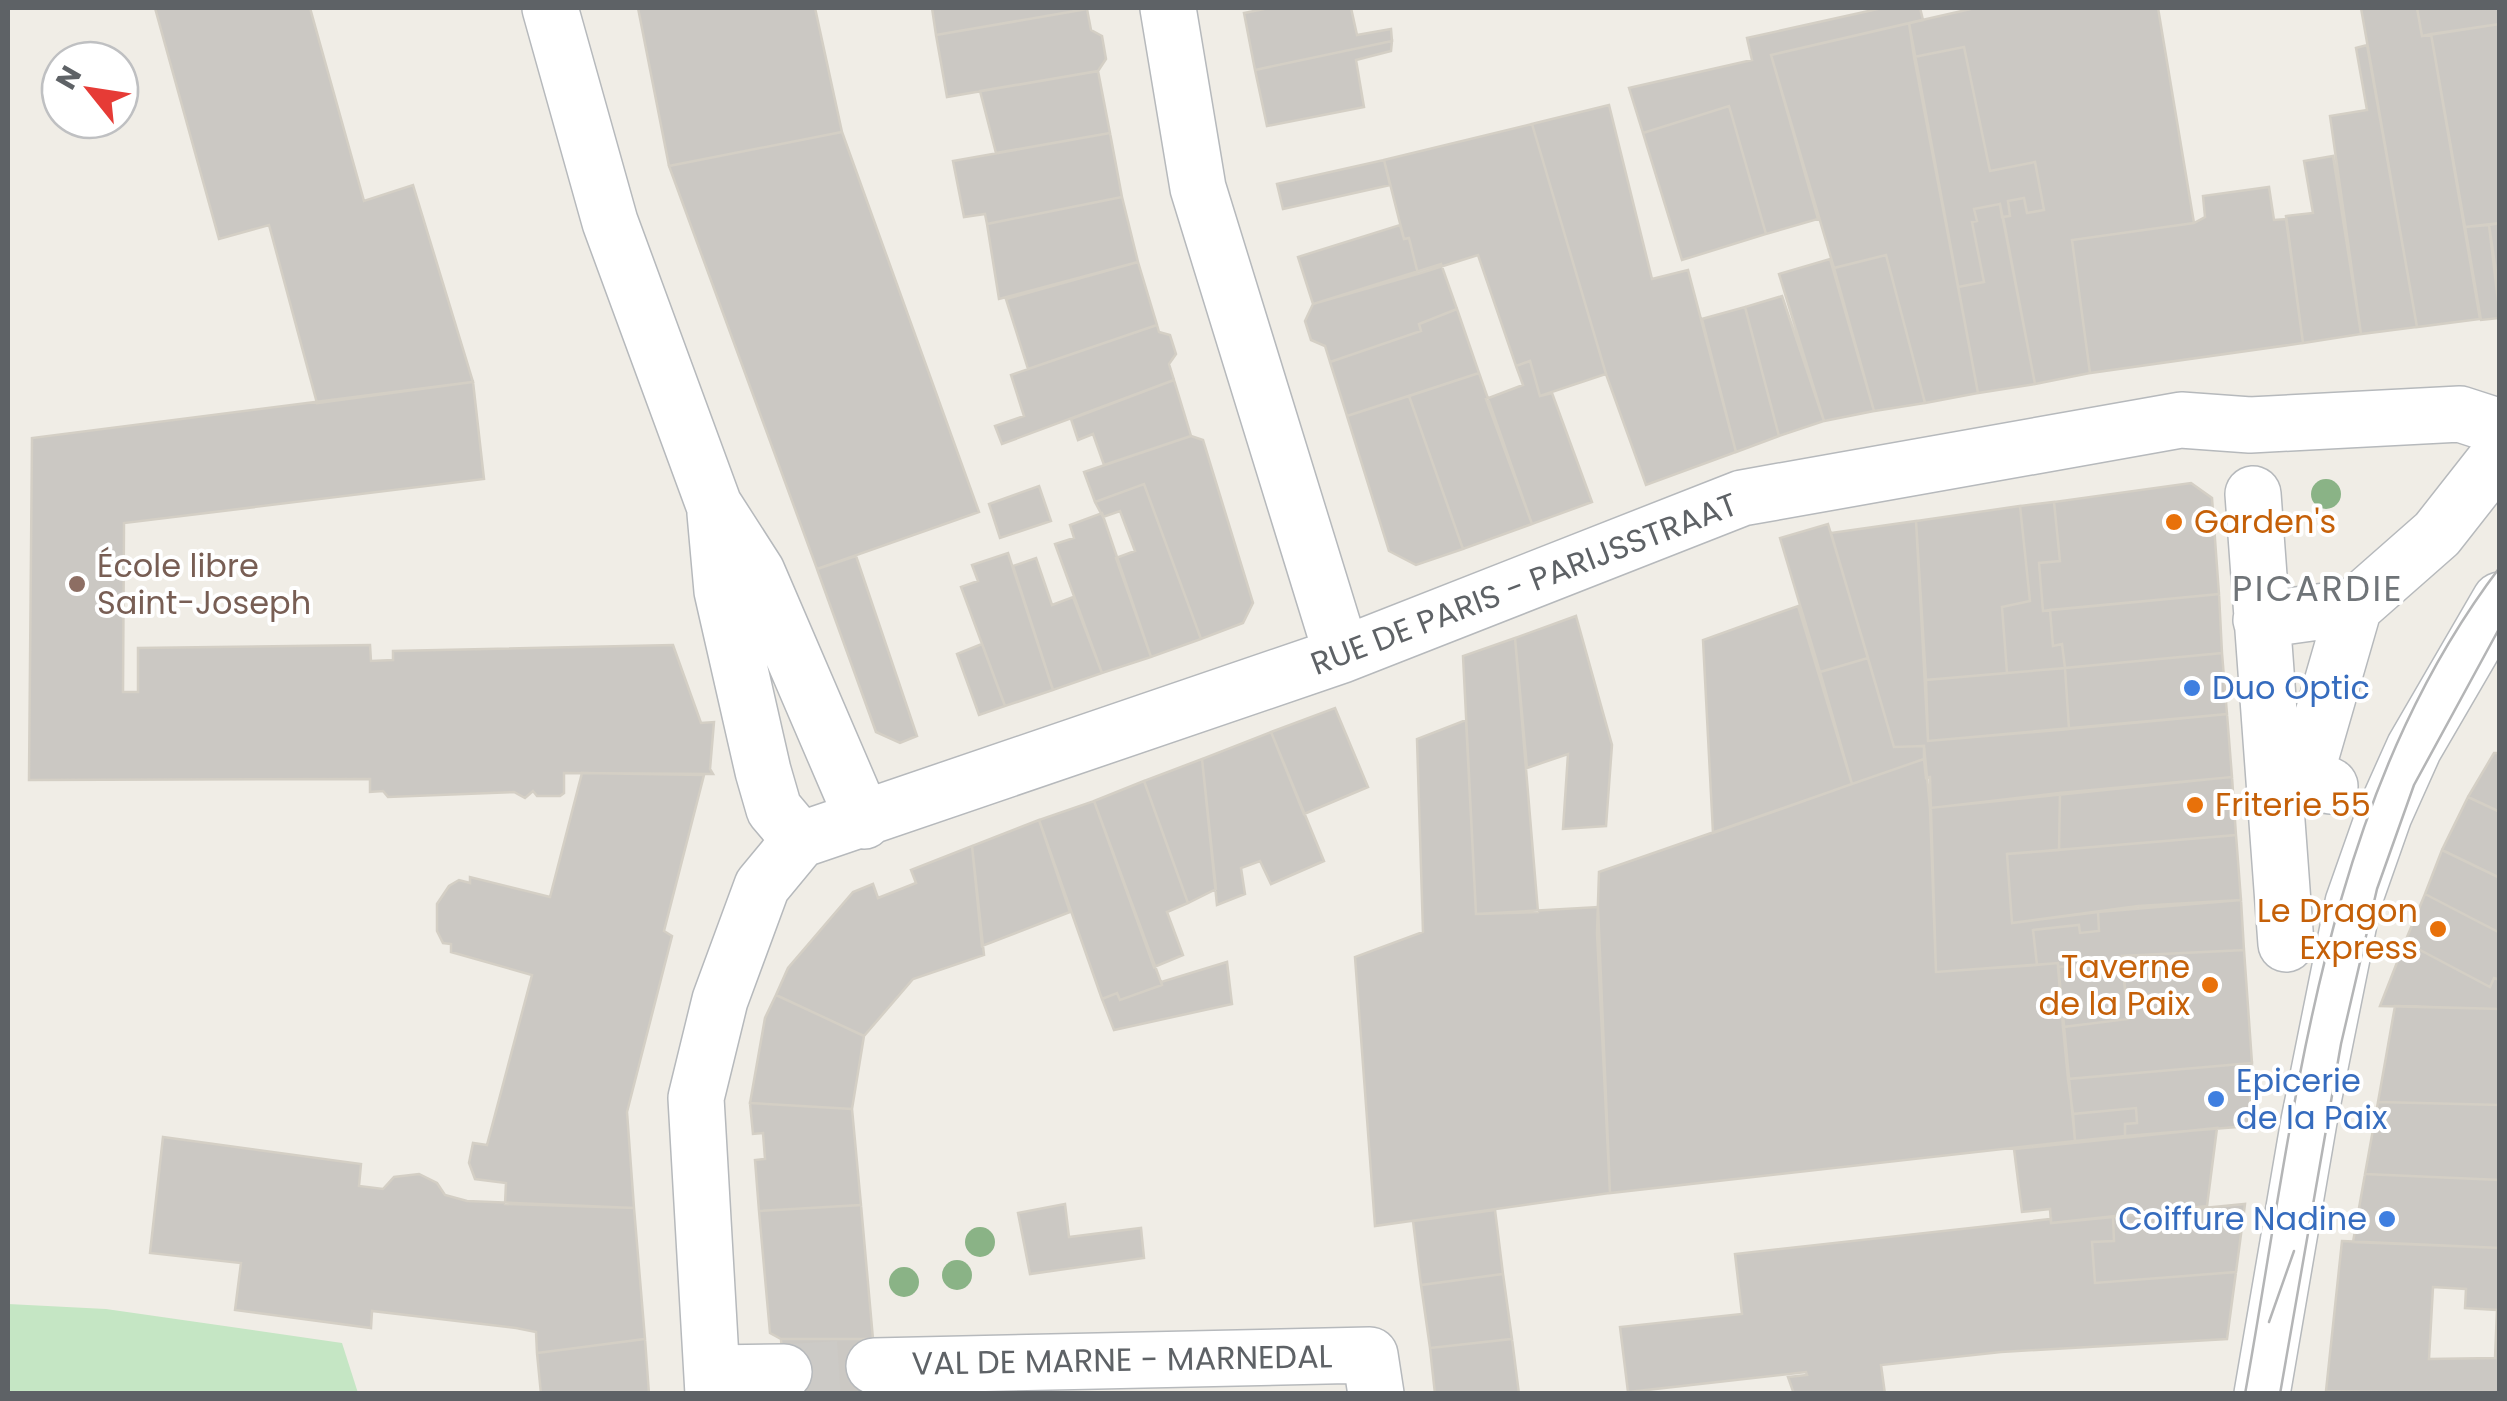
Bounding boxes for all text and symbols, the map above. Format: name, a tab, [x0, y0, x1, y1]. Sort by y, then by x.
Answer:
north arrow	[40, 40, 140, 140]
text: N	[47, 59, 91, 97]
street label: RUE DE PARIS - PARIJSSTRAAT	[1304, 481, 1744, 686]
place label: Garden's	[2194, 499, 2336, 544]
marker: Garden's	[2163, 511, 2185, 533]
place label: École libre Saint-Joseph	[97, 543, 311, 625]
district label: PICARDIE	[2232, 564, 2404, 613]
marker: École libre Saint-Joseph	[66, 573, 88, 595]
place label: Duo Optic	[2212, 665, 2370, 710]
marker: Duo Optic	[2181, 677, 2203, 699]
place label: Friterie 55	[2215, 782, 2371, 827]
marker: Friterie 55	[2184, 794, 2206, 816]
place label: Le Dragon Express	[2257, 888, 2418, 970]
marker: Le Dragon Express	[2427, 918, 2449, 940]
place label: Taverne de la Paix	[2039, 944, 2190, 1026]
marker: Taverne de la Paix	[2199, 974, 2221, 996]
place label: Epicerie de la Paix	[2236, 1058, 2387, 1140]
marker: Epicerie de la Paix	[2205, 1088, 2227, 1110]
place label: Coiffure Nadine	[2118, 1196, 2367, 1241]
marker: Coiffure Nadine	[2376, 1208, 2398, 1230]
street label: VAL DE MARNE - MARNEDAL	[911, 1333, 1333, 1386]

